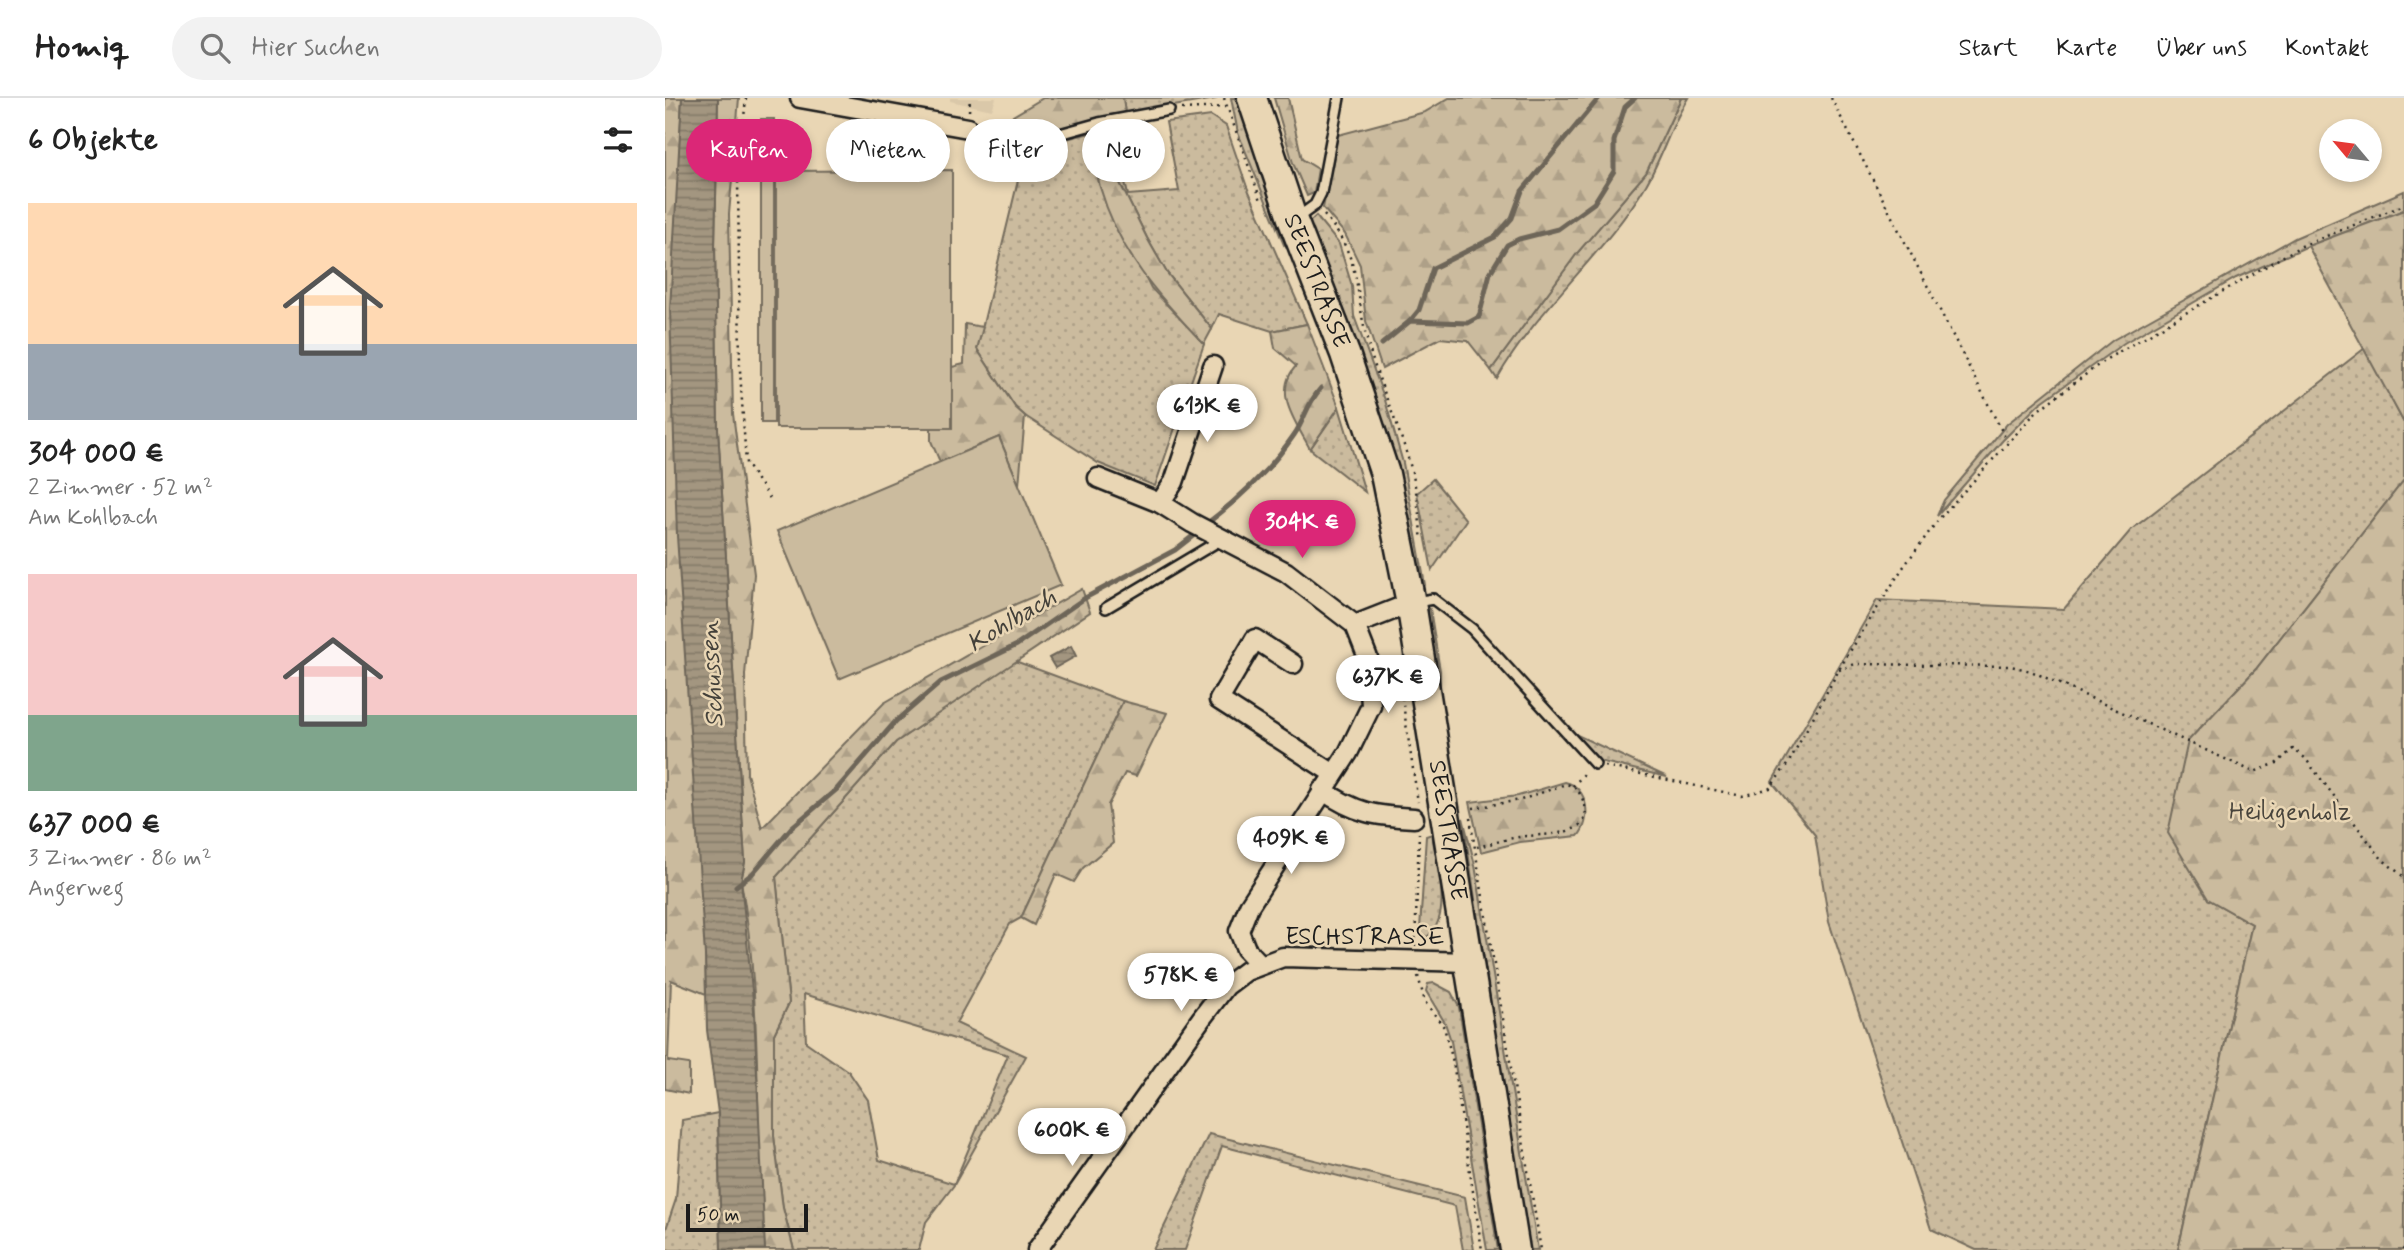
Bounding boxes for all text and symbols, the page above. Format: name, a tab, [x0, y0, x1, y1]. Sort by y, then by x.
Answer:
search box	[172, 17, 662, 80]
text: Homiq	[35, 26, 130, 70]
icon: search	[196, 29, 234, 67]
text: Hier suchen	[252, 31, 380, 65]
text: Start	[1958, 33, 2018, 64]
text: Karte	[2056, 33, 2117, 64]
text: Über uns	[2155, 33, 2247, 64]
text: Kontakt	[2285, 33, 2369, 64]
chip: Kaufen	[686, 119, 812, 182]
chip: Mieten	[826, 119, 950, 182]
chip: Filter	[964, 119, 1068, 182]
chip: Neu	[1082, 119, 1165, 182]
north arrow	[2319, 119, 2382, 182]
map controls	[2319, 119, 2382, 182]
text: 6 Objekte	[28, 121, 158, 160]
icon: filters	[599, 121, 637, 159]
street label: SEESTRASSE	[1276, 209, 1357, 353]
icon: home	[270, 248, 396, 374]
pin: 613K €	[1150, 384, 1264, 444]
text: 613K €	[1173, 392, 1241, 422]
text: 304 000 €	[28, 434, 164, 473]
text: 2 Zimmer · 52 m²	[28, 473, 213, 503]
pin: 304K €	[1245, 500, 1359, 560]
text: Am Kohlbach	[28, 503, 158, 533]
text: 304K €	[1265, 508, 1339, 538]
water label: Kohlbach	[961, 581, 1063, 661]
icon: home	[270, 619, 396, 745]
water label: Schussen	[693, 619, 733, 728]
pin: 637K €	[1331, 656, 1445, 715]
text: 637K €	[1352, 663, 1424, 693]
street label: SEESTRASSE	[1421, 758, 1474, 903]
park label: Heiligenholz	[2229, 797, 2351, 828]
text: 637 000 €	[28, 805, 161, 844]
pin: 409K €	[1234, 816, 1348, 876]
text: 409K €	[1253, 824, 1329, 854]
text: 3 Zimmer · 86 m²	[28, 844, 212, 874]
text: Angerweg	[28, 874, 124, 904]
street label: ESCHSTRASSE	[1285, 922, 1445, 953]
pin: 578K €	[1124, 954, 1238, 1013]
text: 578K €	[1143, 961, 1219, 991]
pin: 600K €	[1015, 1108, 1129, 1168]
text: 600K €	[1034, 1116, 1110, 1146]
scale bar	[686, 1201, 809, 1233]
text: 50 m	[697, 1203, 740, 1228]

